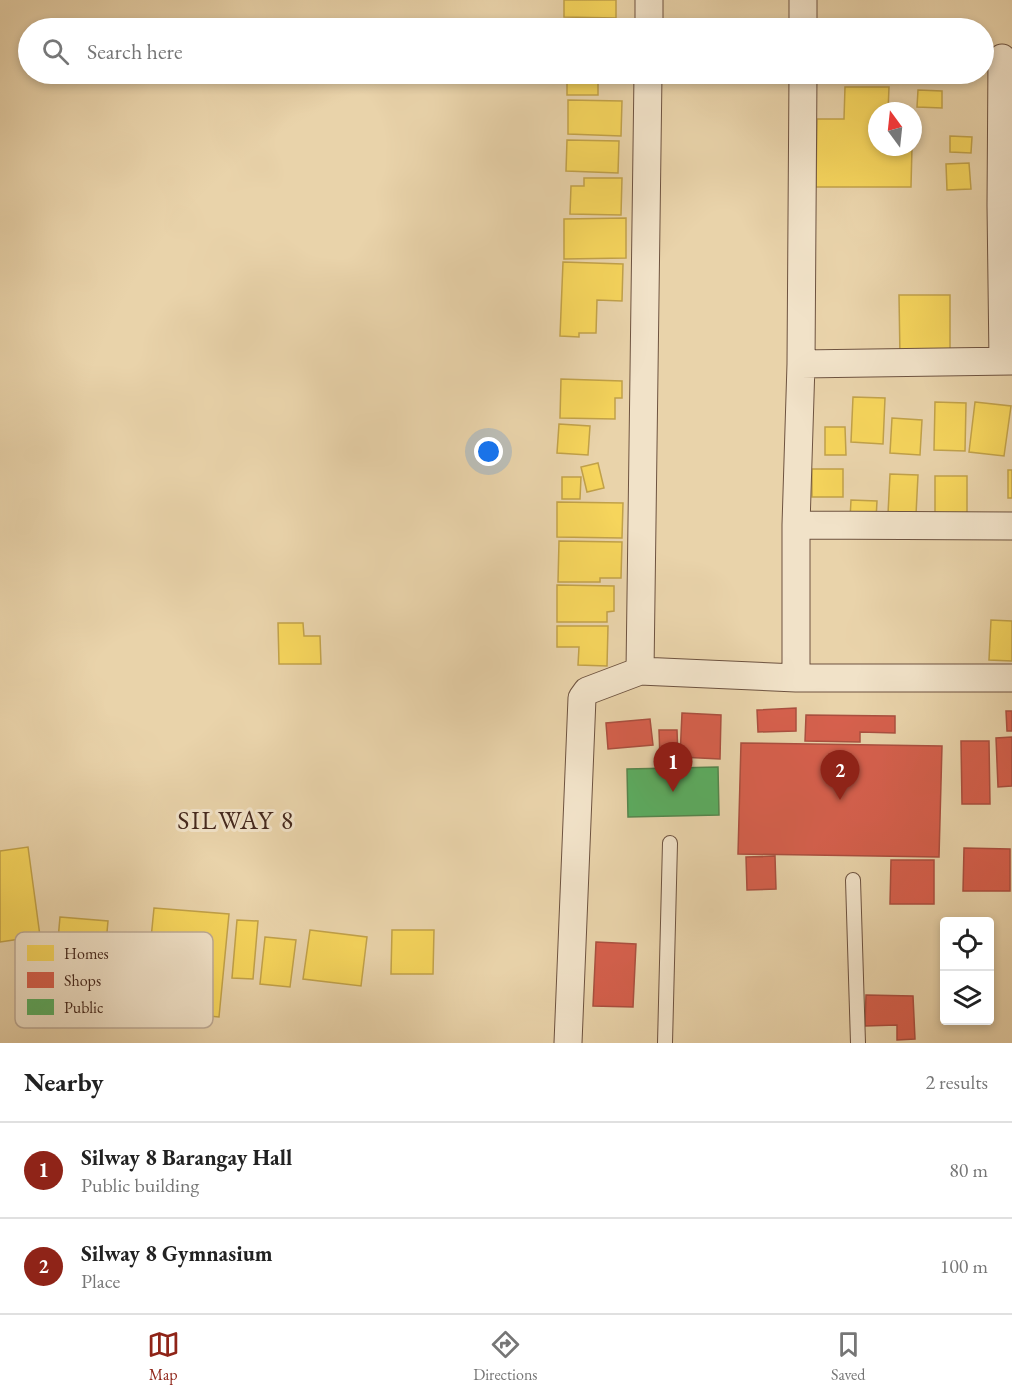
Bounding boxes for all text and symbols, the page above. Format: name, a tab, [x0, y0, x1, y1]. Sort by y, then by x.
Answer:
search box	[18, 18, 994, 84]
icon: search	[39, 35, 72, 68]
text: Search here	[87, 37, 182, 66]
north arrow	[868, 102, 922, 156]
your location	[474, 437, 503, 466]
pin: 1	[654, 742, 692, 792]
pin: 2	[820, 750, 860, 800]
district label: SILWAY 8	[177, 803, 295, 837]
map controls	[940, 917, 994, 1025]
button: locate	[940, 917, 994, 971]
legend	[15, 932, 213, 1028]
text: Homes	[64, 943, 109, 964]
text: Shops	[64, 970, 101, 991]
button: layers	[940, 971, 994, 1025]
text: Public	[64, 997, 104, 1018]
text: Nearby	[24, 1065, 104, 1099]
text: 2 results	[925, 1069, 988, 1095]
text: Silway 8 Barangay Hall	[81, 1143, 292, 1172]
text: 1	[38, 1157, 49, 1183]
text: 80 m	[949, 1157, 988, 1183]
text: Public building	[81, 1172, 199, 1198]
text: Silway 8 Gymnasium	[81, 1239, 273, 1268]
text: 2	[38, 1253, 49, 1279]
text: 100 m	[940, 1253, 988, 1279]
text: Place	[81, 1268, 120, 1294]
tab: Map	[147, 1328, 180, 1385]
tab: Directions	[473, 1328, 538, 1385]
tab: Saved	[831, 1328, 865, 1385]

